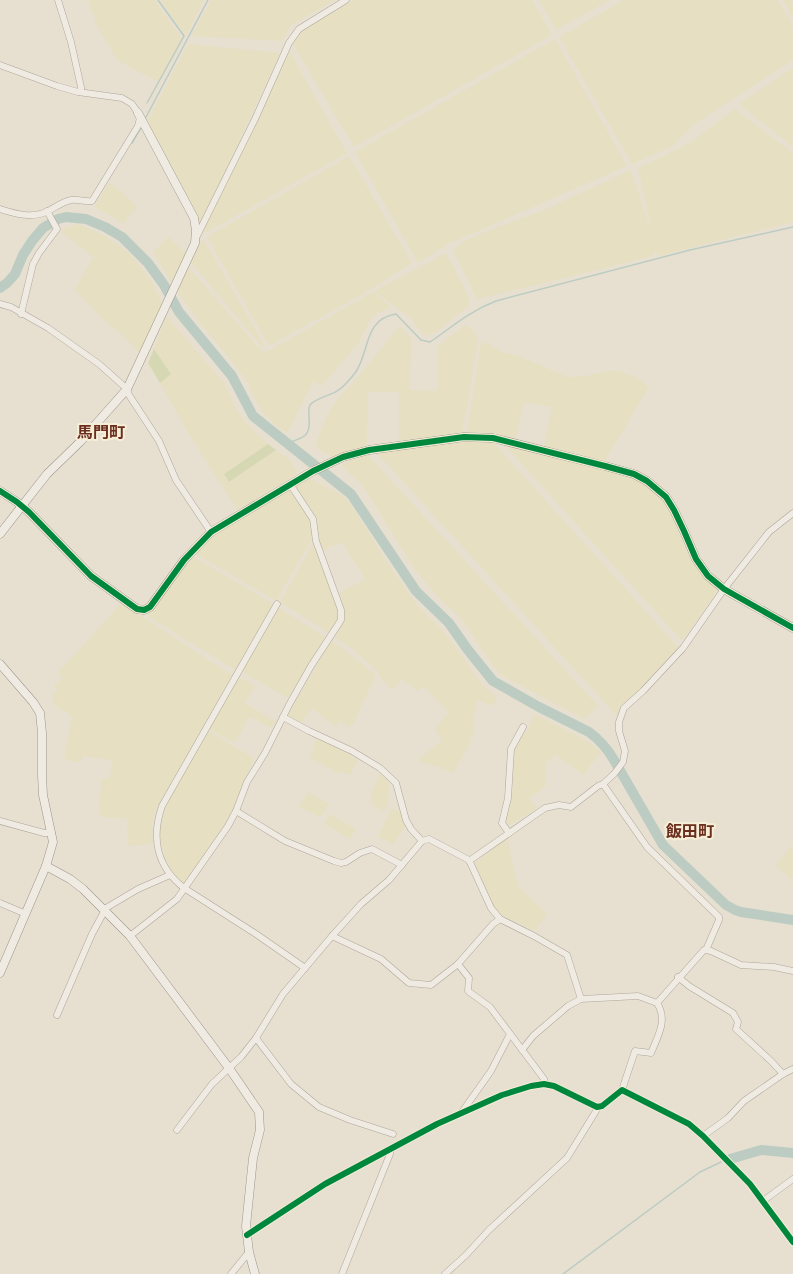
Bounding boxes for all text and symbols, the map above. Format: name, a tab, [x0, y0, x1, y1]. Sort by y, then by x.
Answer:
district label: 馬門町	[77, 424, 125, 441]
district label: 飯田町	[665, 823, 714, 840]

